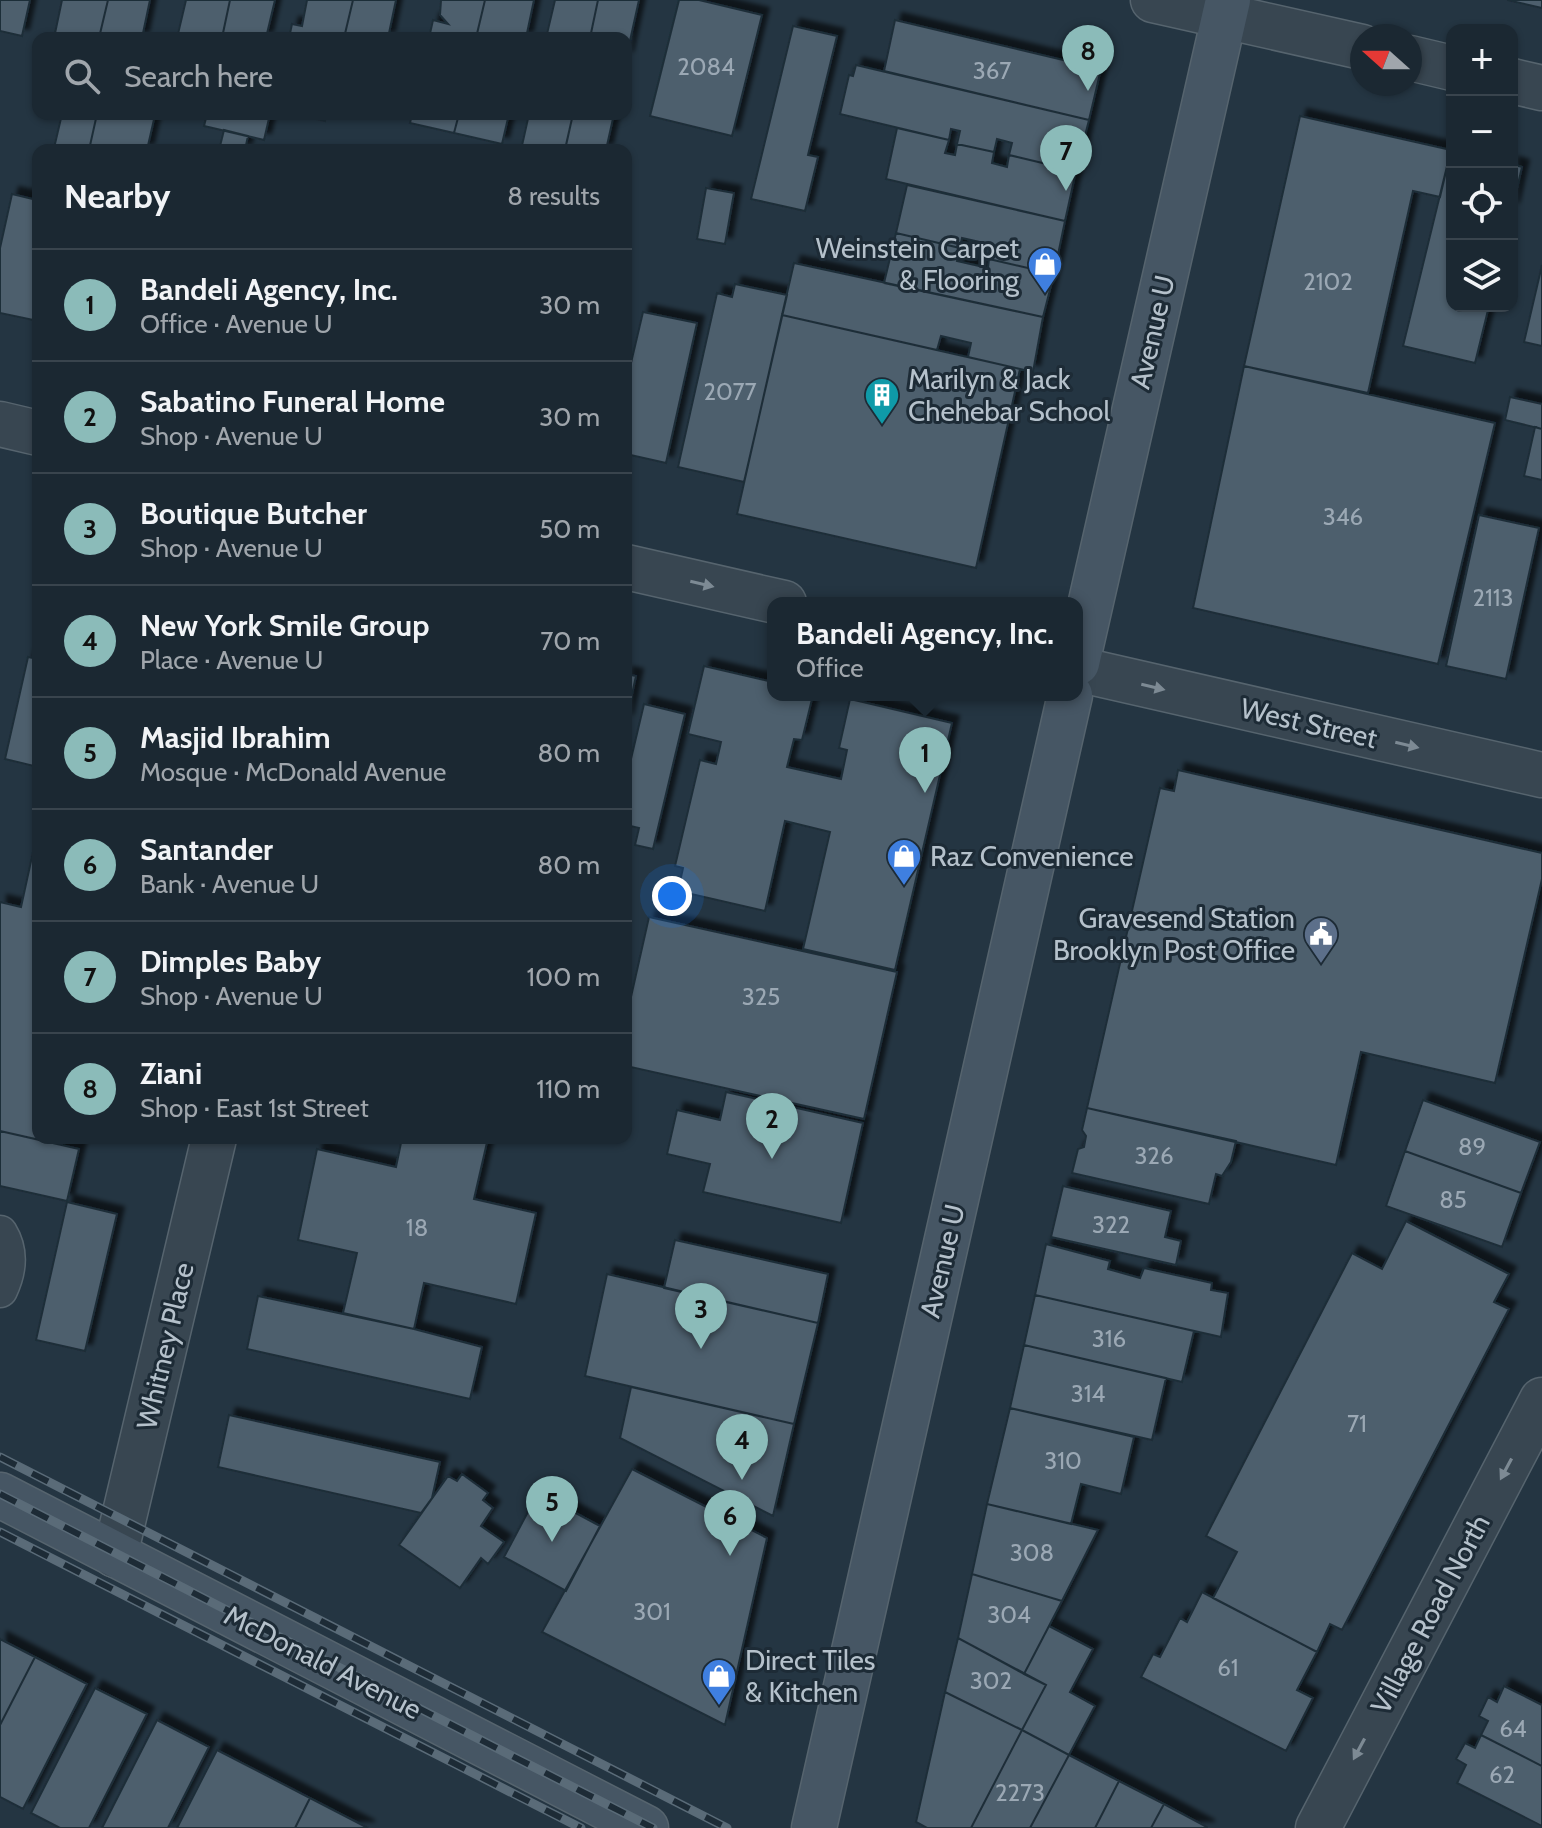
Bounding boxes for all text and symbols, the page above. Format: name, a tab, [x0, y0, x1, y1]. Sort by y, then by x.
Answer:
north arrow	[1350, 24, 1422, 96]
map controls	[1446, 24, 1518, 312]
button: +	[1446, 24, 1518, 96]
pin: 8	[1062, 25, 1114, 91]
search box	[32, 32, 632, 120]
house number: 2084	[677, 52, 735, 81]
icon: search	[60, 54, 104, 98]
house number: 367	[973, 56, 1011, 85]
text: Search here	[124, 58, 273, 95]
button: −	[1446, 96, 1518, 168]
pin: 7	[1040, 125, 1092, 191]
button: locate	[1446, 168, 1518, 240]
text: Nearby	[64, 175, 171, 217]
text: 8 results	[507, 180, 600, 212]
place label: Weinstein Carpet & Flooring	[816, 231, 1020, 297]
button: layers	[1446, 240, 1518, 312]
shop icon: Weinstein Carpet & Flooring	[1026, 245, 1064, 295]
house number: 2102	[1303, 267, 1353, 296]
text: Bandeli Agency, Inc.	[140, 271, 398, 308]
street label: Avenue U	[1122, 272, 1182, 392]
text: 1	[85, 289, 95, 321]
text: 30 m	[539, 289, 600, 321]
text: Office · Avenue U	[140, 308, 333, 340]
place label: Marilyn & Jack Chehebar School	[908, 362, 1110, 428]
building icon: Marilyn & Jack Chehebar School	[863, 376, 901, 426]
house number: 2077	[703, 377, 757, 406]
text: Sabatino Funeral Home	[140, 383, 445, 420]
text: 2	[83, 401, 97, 433]
text: 30 m	[539, 401, 600, 433]
text: Shop · Avenue U	[140, 420, 323, 452]
text: Boutique Butcher	[140, 495, 367, 532]
house number: 346	[1323, 502, 1363, 531]
text: 3	[83, 513, 97, 545]
text: 50 m	[539, 513, 600, 545]
text: Shop · Avenue U	[140, 532, 323, 564]
one-way arrow	[690, 578, 715, 591]
house number: 2113	[1472, 583, 1514, 612]
popup	[767, 597, 1083, 701]
text: New York Smile Group	[140, 607, 429, 644]
text: Bandeli Agency, Inc.	[796, 615, 1054, 652]
text: 4	[82, 625, 98, 657]
text: 70 m	[540, 625, 600, 657]
text: Place · Avenue U	[140, 644, 323, 676]
text: Office	[796, 652, 864, 684]
one-way arrow	[1141, 681, 1166, 694]
street label: West Street	[1237, 691, 1381, 755]
text: Masjid Ibrahim	[140, 719, 331, 756]
pin: 1	[899, 727, 951, 793]
text: 5	[83, 737, 97, 769]
text: 80 m	[537, 737, 600, 769]
one-way arrow	[1394, 739, 1419, 752]
text: Mosque · McDonald Avenue	[140, 756, 446, 788]
text: Santander	[140, 831, 273, 868]
shop icon: Raz Convenience	[885, 837, 923, 887]
place label: Raz Convenience	[930, 839, 1134, 873]
text: 6	[83, 849, 97, 881]
text: 80 m	[537, 849, 600, 881]
text: Bank · Avenue U	[140, 868, 319, 900]
your location	[652, 876, 692, 916]
place label: Gravesend Station Brooklyn Post Office	[1053, 901, 1295, 967]
public building icon: Gravesend Station Brooklyn Post Office	[1302, 915, 1340, 965]
text: Dimples Baby	[140, 943, 321, 980]
text: 7	[83, 961, 97, 993]
text: 100 m	[527, 961, 600, 993]
text: Shop · Avenue U	[140, 980, 323, 1012]
house number: 325	[742, 982, 780, 1011]
text: Ziani	[140, 1055, 202, 1092]
text: 8	[82, 1073, 98, 1105]
text: 110 m	[536, 1073, 600, 1105]
text: Shop · East 1st Street	[140, 1092, 369, 1124]
pin: 2	[746, 1093, 798, 1159]
house number: 89	[1458, 1132, 1486, 1161]
house number: 326	[1134, 1141, 1174, 1170]
house number: 85	[1439, 1185, 1467, 1214]
street label: Avenue U	[912, 1201, 972, 1321]
house number: 322	[1092, 1210, 1130, 1239]
house number: 18	[406, 1213, 428, 1242]
street label: Whitney Place	[129, 1259, 201, 1433]
pin: 3	[675, 1283, 727, 1349]
house number: 316	[1092, 1324, 1126, 1353]
house number: 314	[1071, 1379, 1105, 1408]
house number: 71	[1347, 1409, 1367, 1438]
pin: 4	[716, 1414, 768, 1480]
house number: 310	[1044, 1446, 1082, 1475]
one-way arrow	[1499, 1458, 1513, 1480]
pin: 5	[526, 1476, 578, 1542]
pin: 6	[704, 1490, 756, 1556]
street label: Village Road North	[1363, 1509, 1497, 1719]
house number: 308	[1010, 1538, 1054, 1567]
house number: 301	[633, 1597, 671, 1626]
street label: McDonald Avenue	[219, 1598, 427, 1726]
house number: 304	[987, 1600, 1031, 1629]
place label: Direct Tiles & Kitchen	[745, 1643, 875, 1709]
house number: 61	[1217, 1653, 1239, 1682]
shop icon: Direct Tiles & Kitchen	[700, 1657, 738, 1707]
house number: 302	[970, 1666, 1012, 1695]
house number: 64	[1499, 1714, 1527, 1743]
one-way arrow	[1353, 1737, 1366, 1760]
house number: 62	[1489, 1760, 1515, 1789]
house number: 2273	[995, 1778, 1045, 1807]

